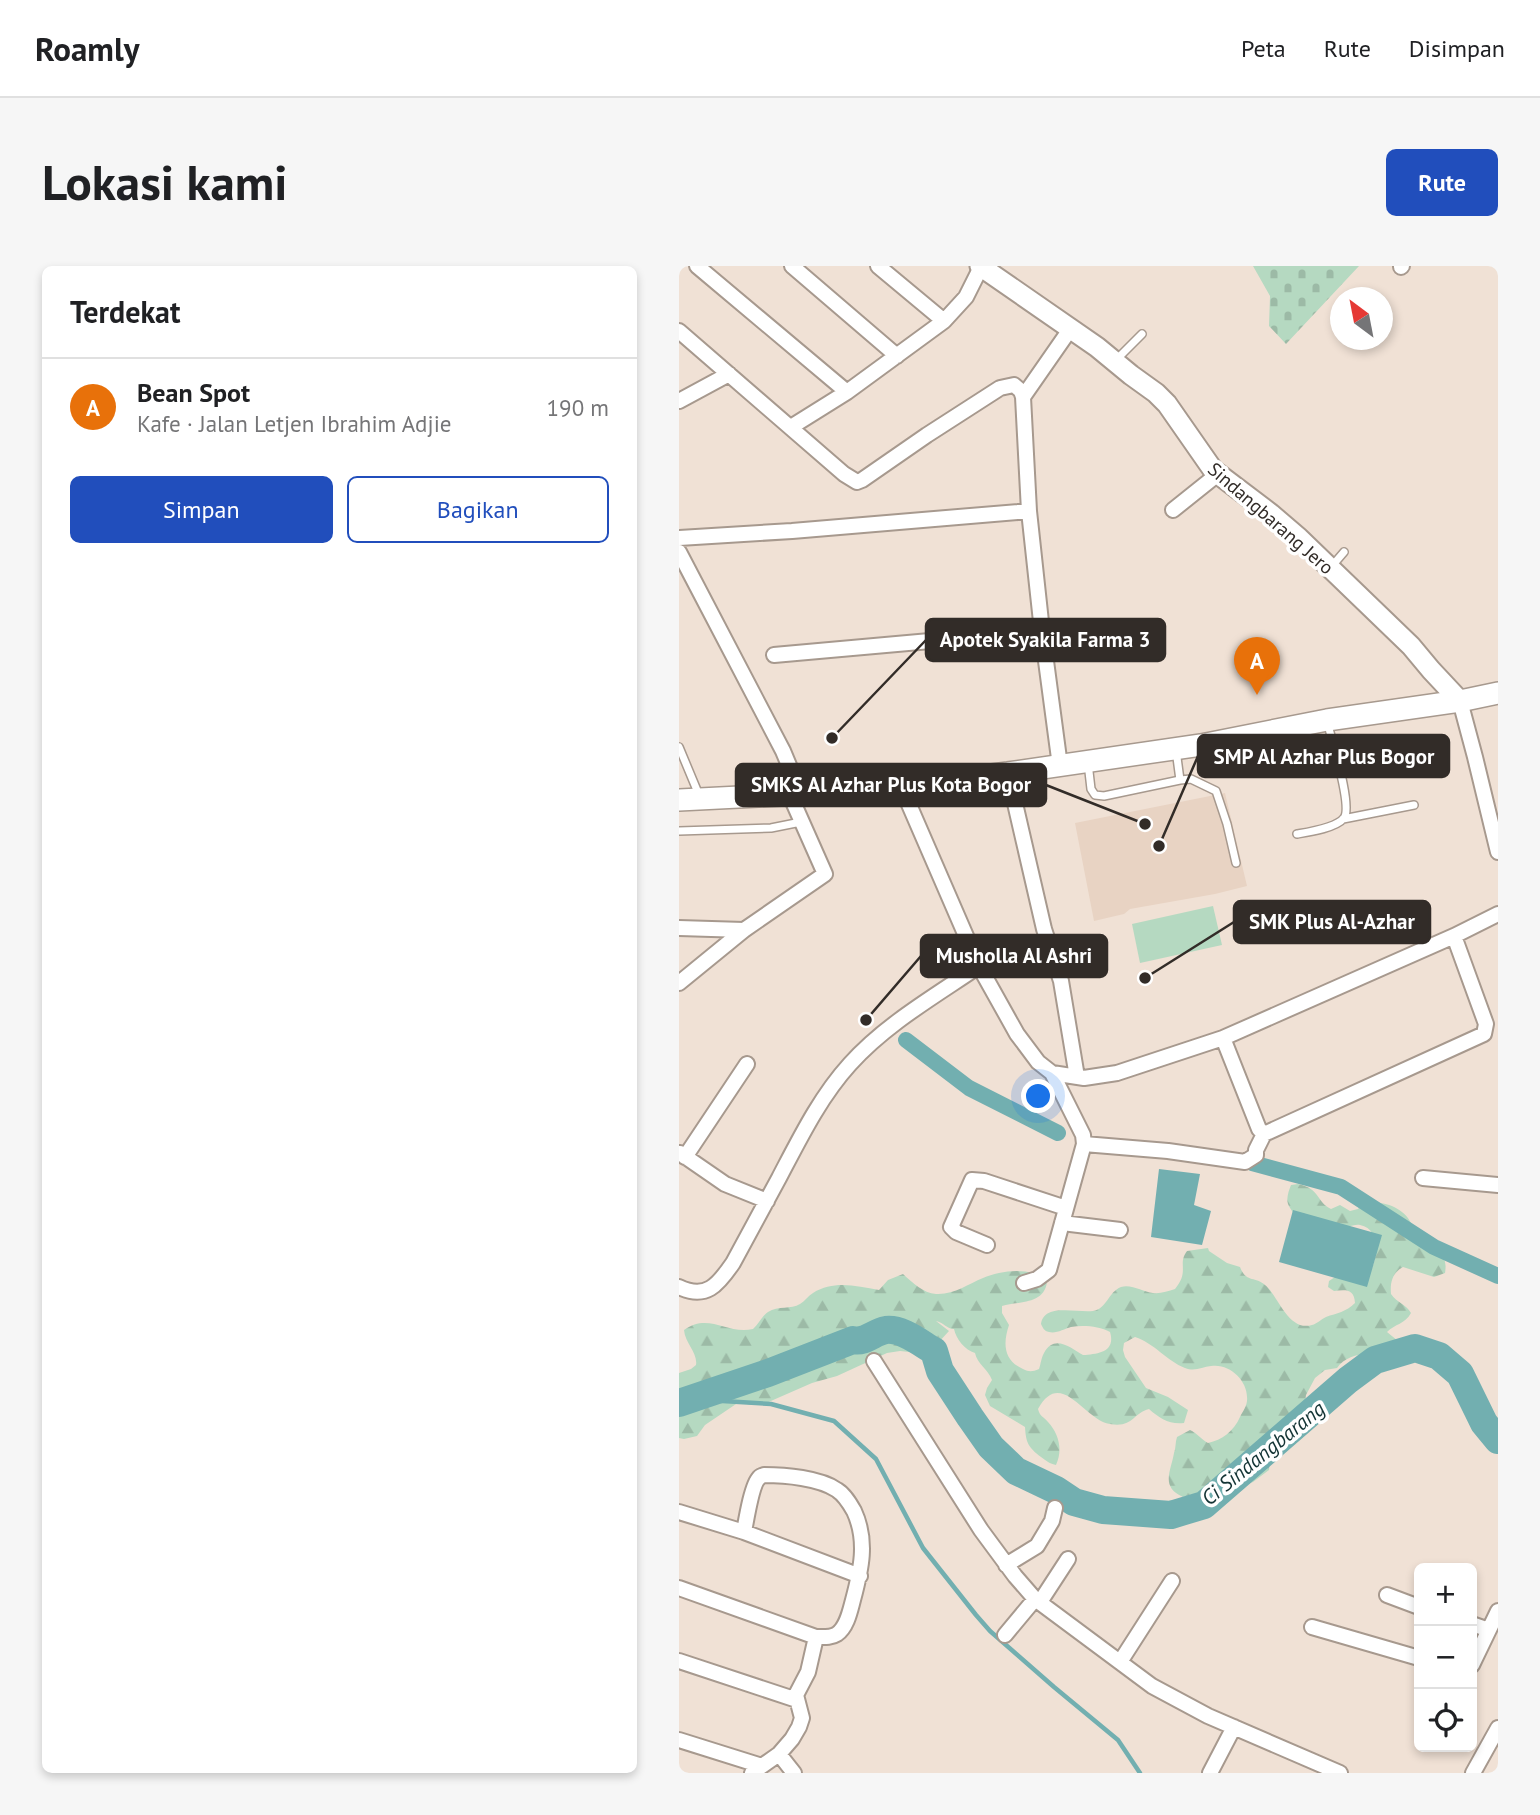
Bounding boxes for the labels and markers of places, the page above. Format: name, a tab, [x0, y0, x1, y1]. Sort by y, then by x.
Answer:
callout: Apotek Syakila Farma 3	[926, 619, 1165, 661]
pin: A	[1234, 637, 1280, 695]
callout: SMP Al Azhar Plus Bogor	[1198, 735, 1449, 777]
callout: SMKS Al Azhar Plus Kota Bogor	[736, 764, 1046, 806]
callout: SMK Plus Al-Azhar	[1234, 901, 1430, 943]
callout: Musholla Al Ashri	[921, 935, 1107, 977]

